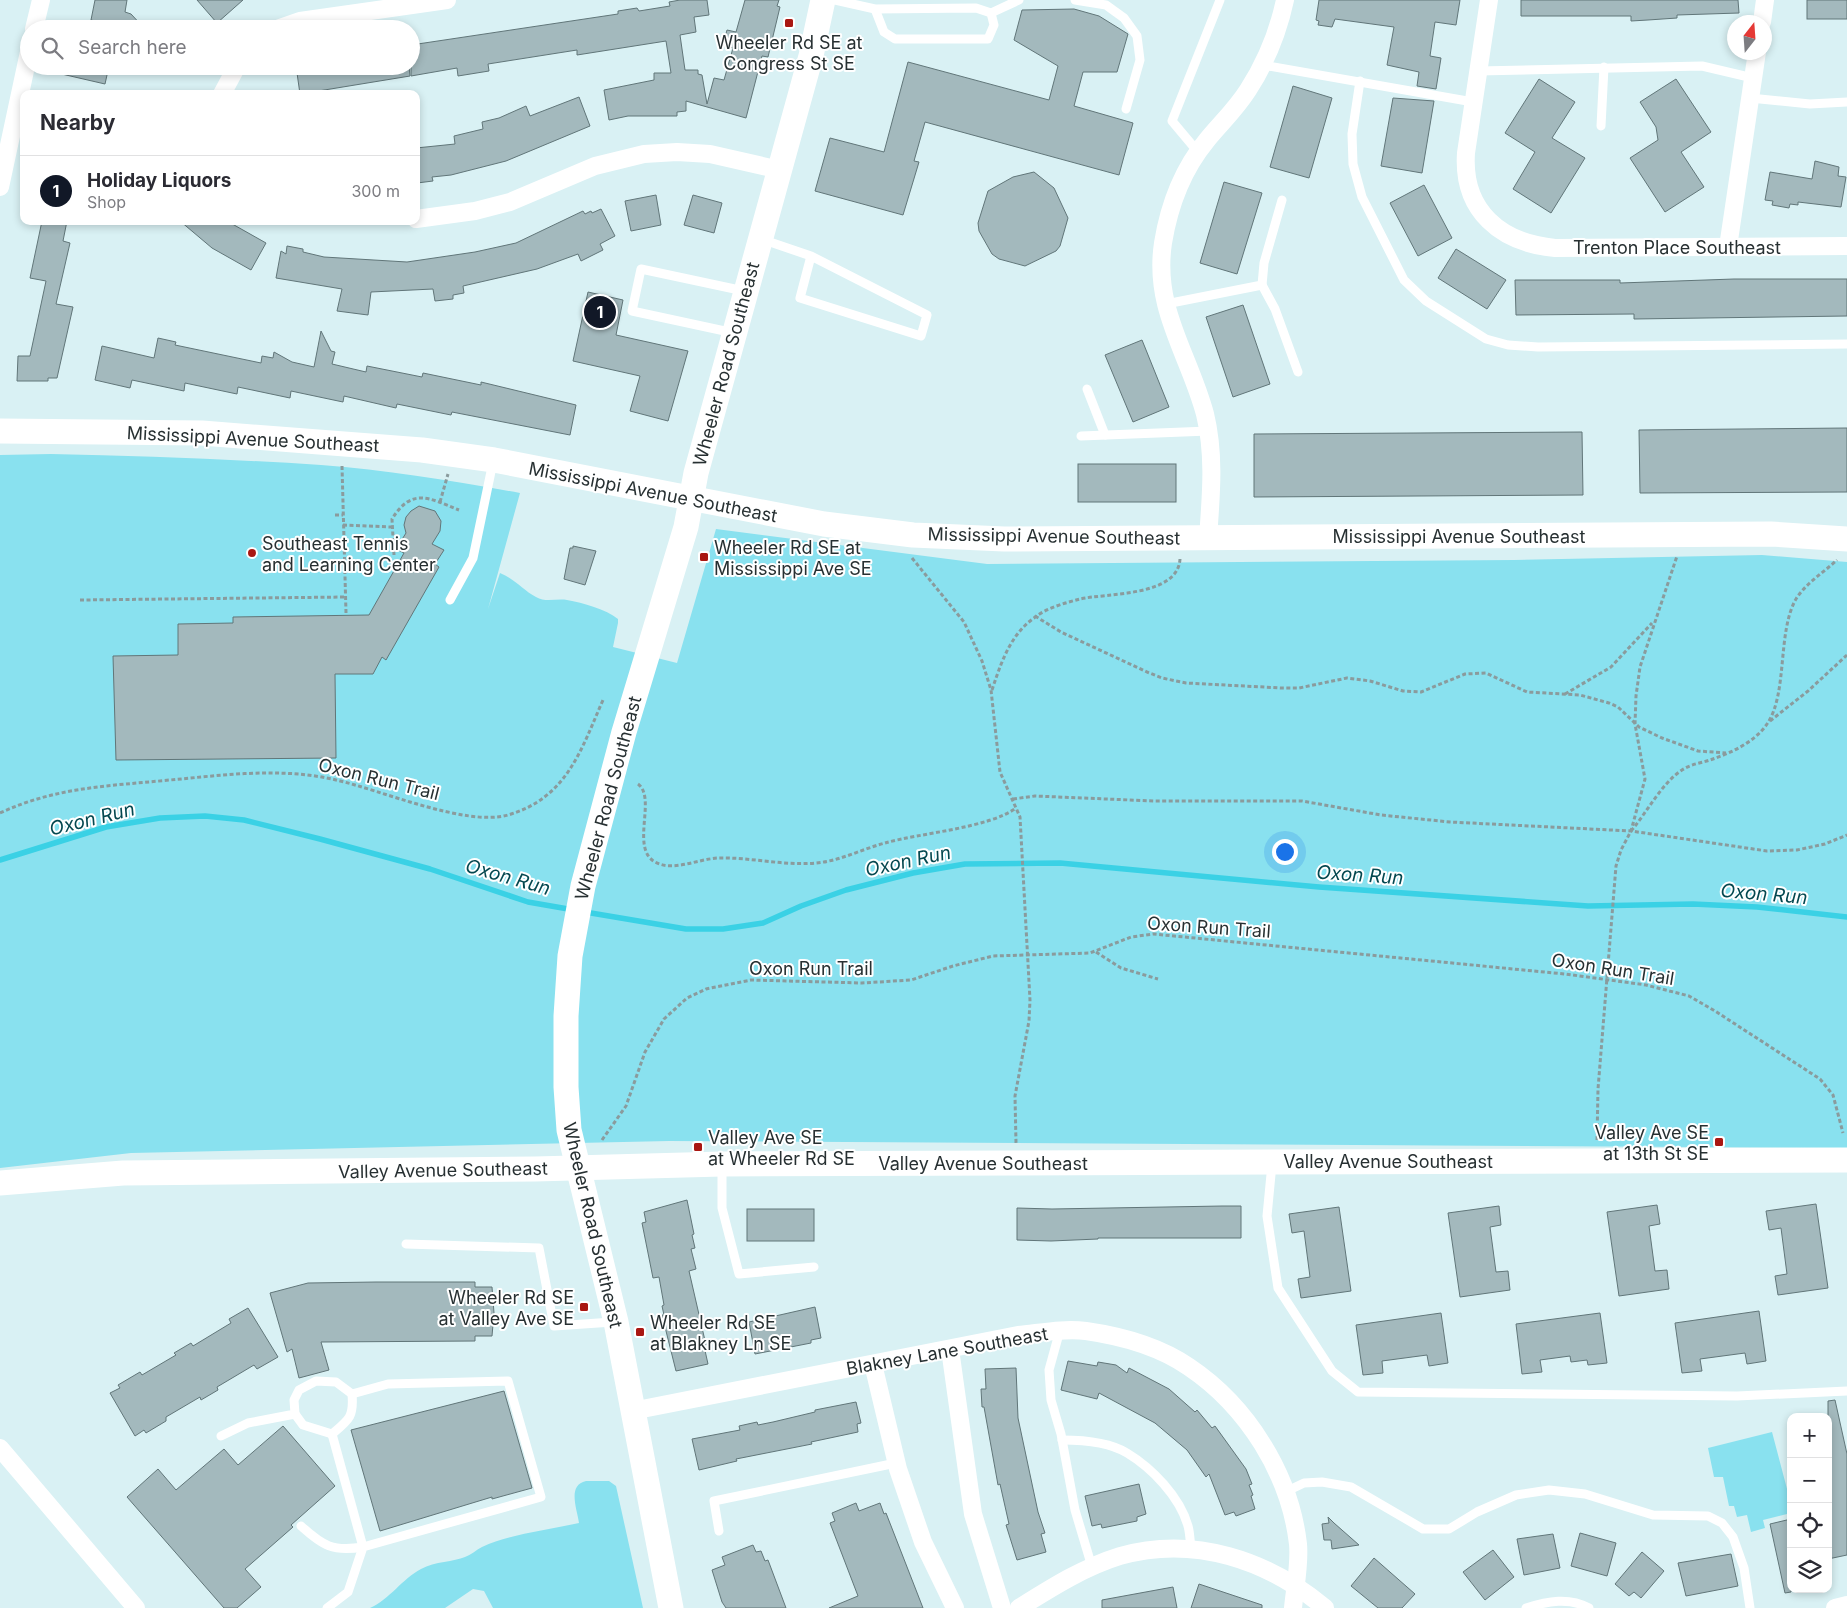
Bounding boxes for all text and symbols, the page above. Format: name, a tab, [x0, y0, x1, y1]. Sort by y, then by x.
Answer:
north arrow	[1727, 15, 1772, 60]
marker: Wheeler Rd SE at Congress St SE	[783, 17, 795, 29]
search box	[20, 20, 420, 75]
place label: Wheeler Rd SE at Congress St SE	[716, 32, 863, 74]
icon: search	[38, 34, 66, 62]
text: Search here	[78, 36, 187, 59]
text: Nearby	[40, 110, 115, 135]
text: Holiday Liquors	[87, 169, 232, 192]
text: 1	[53, 181, 59, 201]
text: 300 m	[351, 181, 400, 201]
text: Shop	[87, 192, 126, 212]
street label: Trenton Place Southeast	[1573, 237, 1781, 258]
street label: Wheeler Road Southeast	[689, 260, 763, 468]
pin: 1	[584, 293, 616, 331]
street label: Mississippi Avenue Southeast	[126, 422, 380, 456]
street label: Mississippi Avenue Southeast	[527, 458, 779, 526]
street label: Mississippi Avenue Southeast	[927, 523, 1181, 549]
street label: Mississippi Avenue Southeast	[1333, 526, 1585, 547]
place label: Southeast Tennis and Learning Center	[262, 533, 436, 575]
place label: Wheeler Rd SE at Mississippi Ave SE	[714, 537, 872, 579]
marker: Southeast Tennis and Learning Center	[246, 547, 258, 559]
marker: Wheeler Rd SE at Mississippi Ave SE	[698, 551, 710, 563]
street label: Wheeler Road Southeast	[571, 694, 645, 902]
street label: Oxon Run Trail	[316, 754, 442, 804]
water label: Oxon Run	[47, 797, 137, 841]
your location	[1272, 839, 1298, 865]
water label: Oxon Run	[863, 841, 953, 881]
water label: Oxon Run	[463, 854, 553, 900]
water label: Oxon Run	[1316, 860, 1404, 890]
water label: Oxon Run	[1720, 879, 1808, 909]
street label: Oxon Run Trail	[1147, 912, 1271, 942]
street label: Oxon Run Trail	[1550, 949, 1676, 989]
street label: Oxon Run Trail	[749, 958, 873, 979]
street label: Wheeler Road Southeast	[559, 1120, 627, 1330]
place label: Valley Ave SE at 13th St SE	[1594, 1122, 1709, 1164]
place label: Valley Ave SE at Wheeler Rd SE	[708, 1127, 855, 1169]
marker: Valley Ave SE at 13th St SE	[1713, 1136, 1725, 1148]
marker: Valley Ave SE at Wheeler Rd SE	[692, 1141, 704, 1153]
street label: Valley Avenue Southeast	[1283, 1151, 1493, 1172]
street label: Valley Avenue Southeast	[878, 1153, 1088, 1174]
street label: Valley Avenue Southeast	[338, 1158, 548, 1182]
place label: Wheeler Rd SE at Valley Ave SE	[438, 1287, 574, 1329]
marker: Wheeler Rd SE at Valley Ave SE	[578, 1301, 590, 1313]
place label: Wheeler Rd SE at Blakney Ln SE	[650, 1312, 791, 1354]
street label: Blakney Lane Southeast	[845, 1323, 1049, 1379]
marker: Wheeler Rd SE at Blakney Ln SE	[634, 1326, 646, 1338]
map controls	[1787, 1413, 1832, 1593]
button: +	[1787, 1413, 1832, 1458]
button: −	[1787, 1458, 1832, 1503]
button: locate	[1787, 1503, 1832, 1548]
button: layers	[1787, 1548, 1832, 1593]

